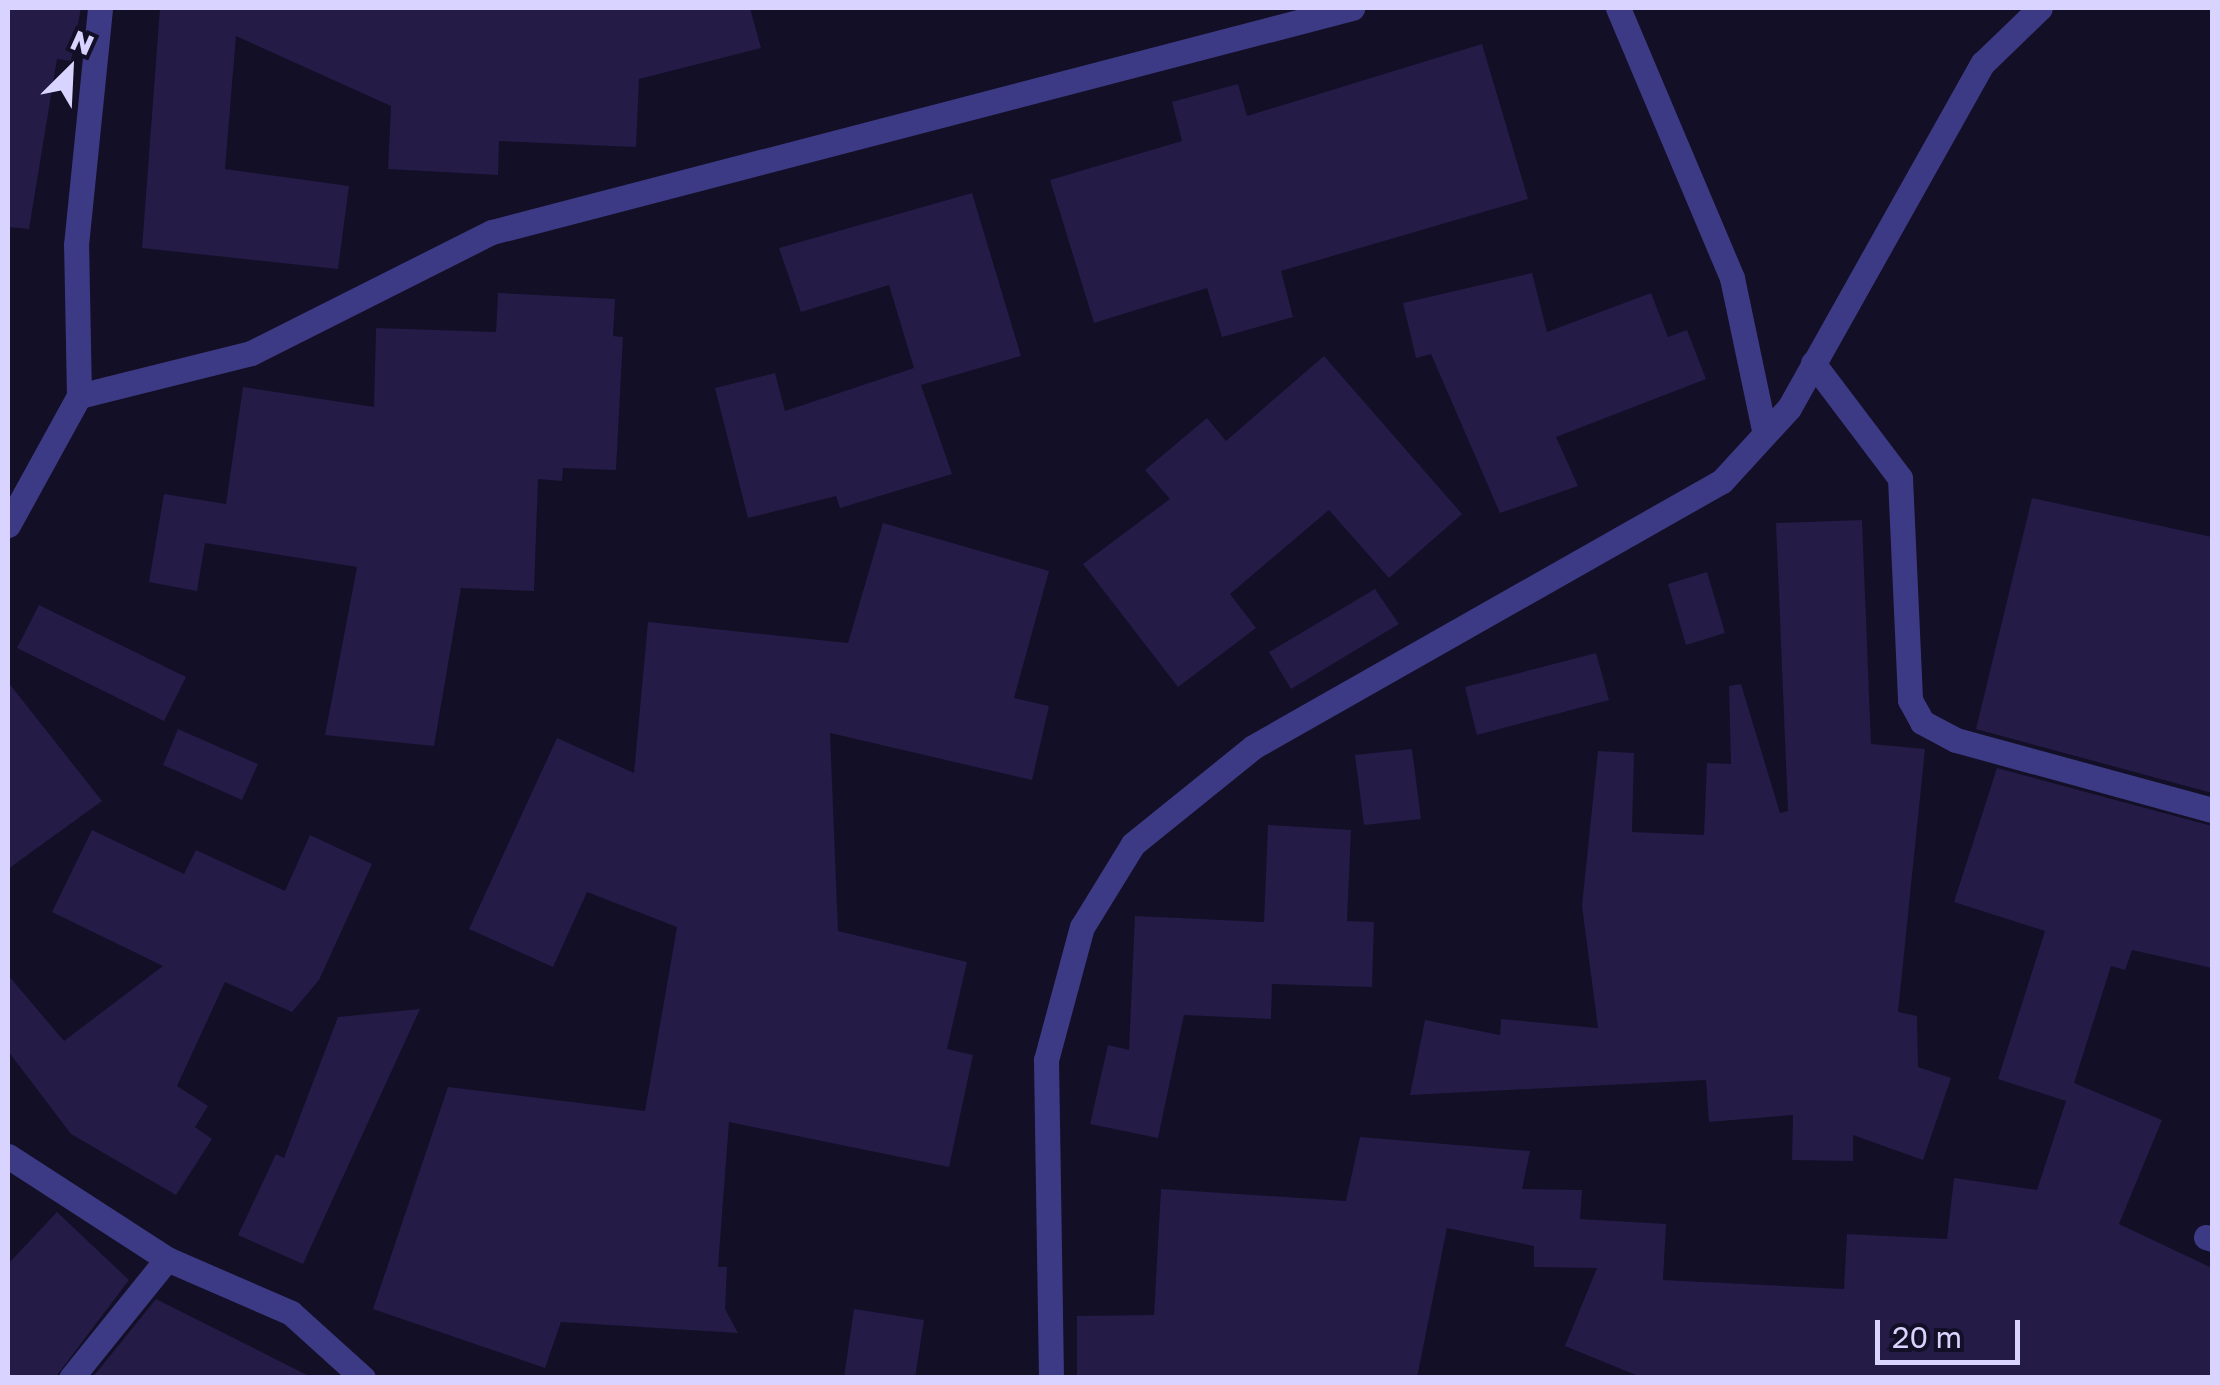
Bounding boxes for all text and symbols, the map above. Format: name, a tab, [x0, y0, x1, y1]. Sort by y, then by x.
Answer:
north arrow	[20, 20, 120, 120]
text: N	[66, 23, 99, 62]
scale bar	[1880, 1300, 2025, 1362]
text: 20 m	[1892, 1319, 1962, 1355]

